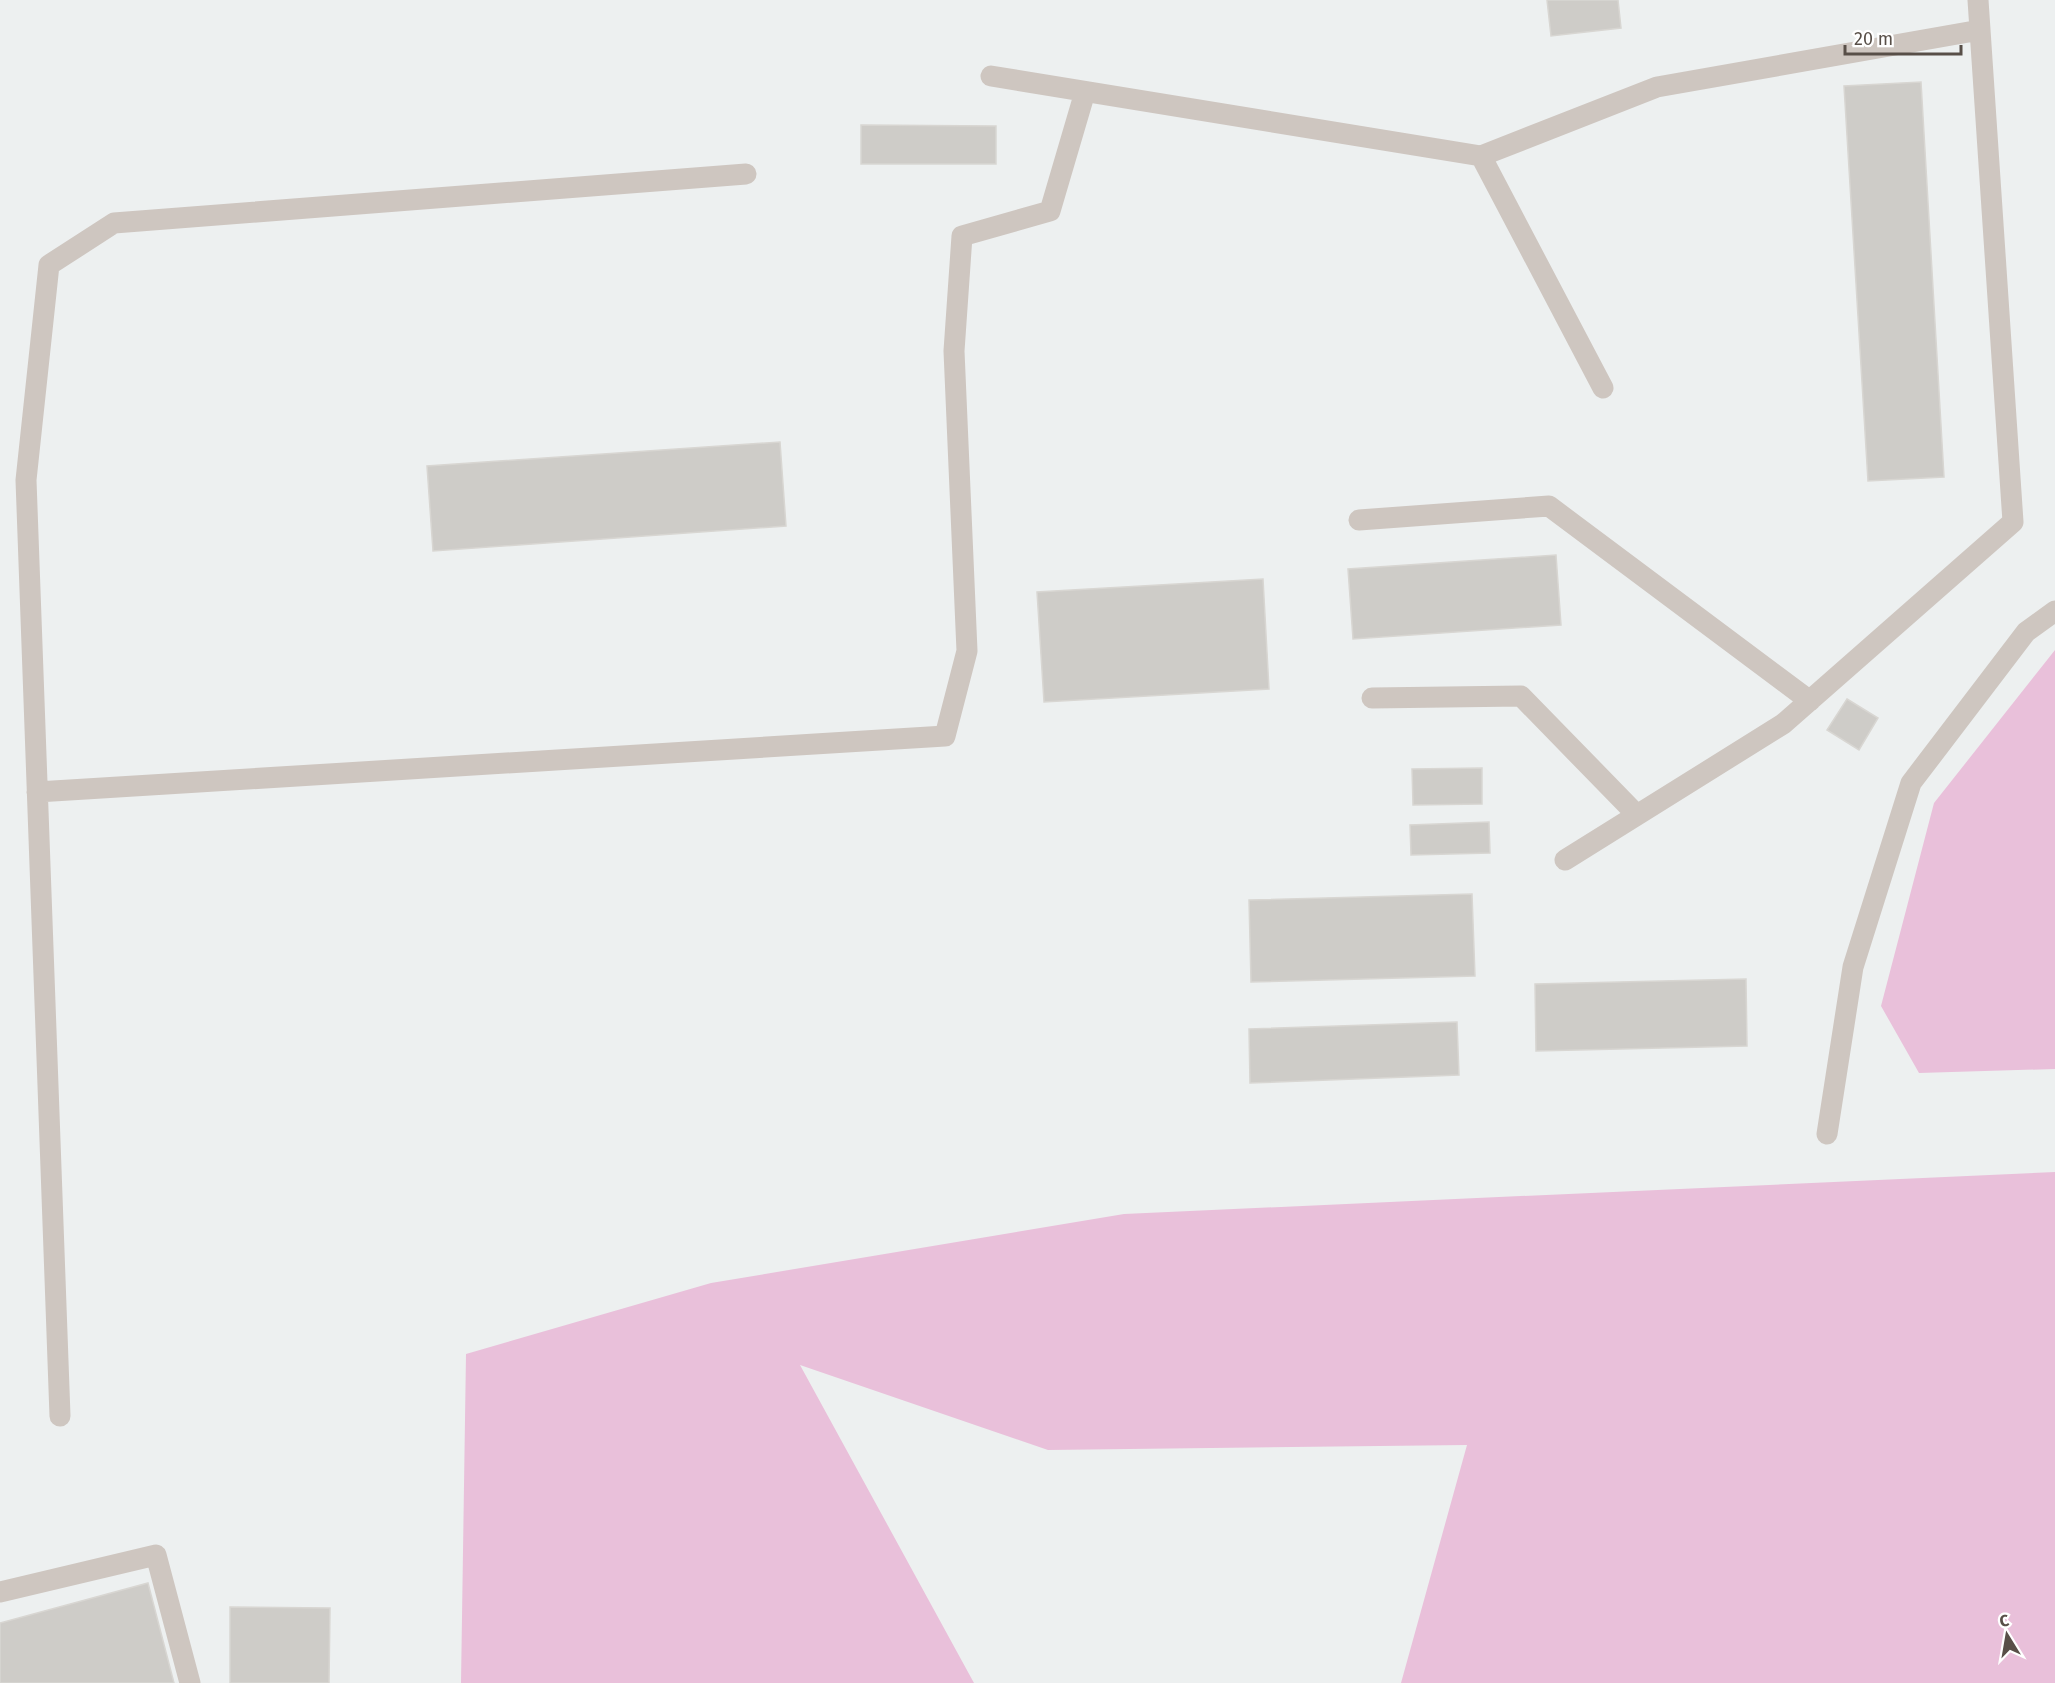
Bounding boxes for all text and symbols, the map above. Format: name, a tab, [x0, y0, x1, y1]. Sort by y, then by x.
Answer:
scale bar	[1845, 18, 1960, 56]
text: 20 m	[1854, 28, 1893, 50]
north arrow	[1977, 1605, 2037, 1665]
text: С	[1998, 1610, 2011, 1631]

